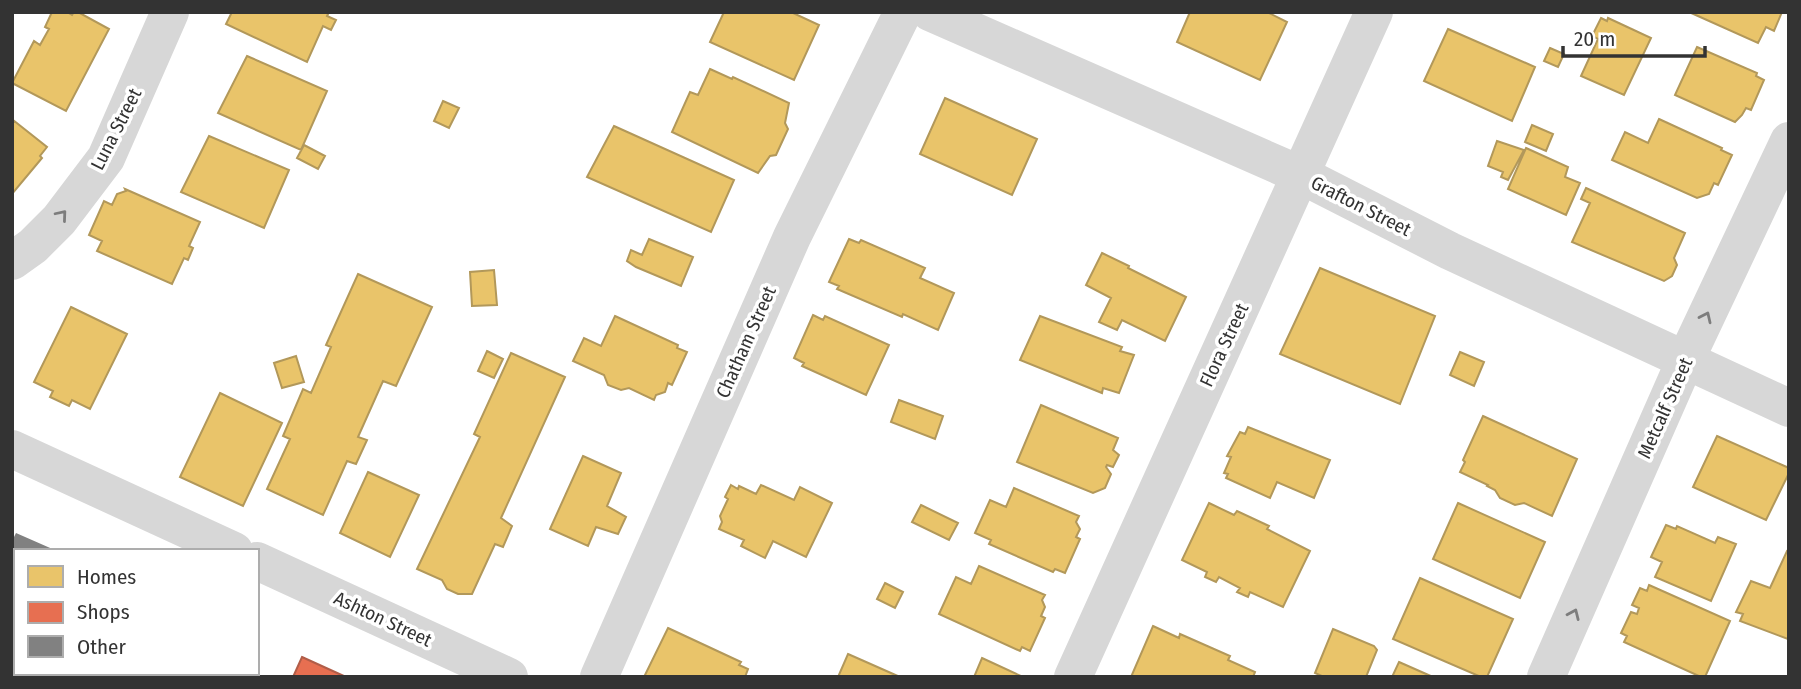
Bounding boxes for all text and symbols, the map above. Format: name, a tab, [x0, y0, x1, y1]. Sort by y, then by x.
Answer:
scale bar	[1563, 14, 1705, 58]
text: 20 m	[1574, 26, 1615, 52]
street label: Luna Street	[86, 84, 147, 174]
street label: Grafton Street	[1307, 171, 1416, 241]
one-way arrow	[54, 210, 66, 223]
street label: Chatham Street	[711, 282, 781, 402]
street label: Flora Street	[1195, 299, 1254, 390]
one-way arrow	[1698, 312, 1712, 324]
street label: Metcalf Street	[1633, 353, 1698, 462]
legend	[14, 549, 259, 675]
text: Homes	[77, 564, 136, 590]
street label: Ashton Street	[330, 586, 436, 652]
text: Shops	[77, 599, 130, 625]
one-way arrow	[1566, 609, 1580, 621]
text: Other	[77, 634, 126, 660]

